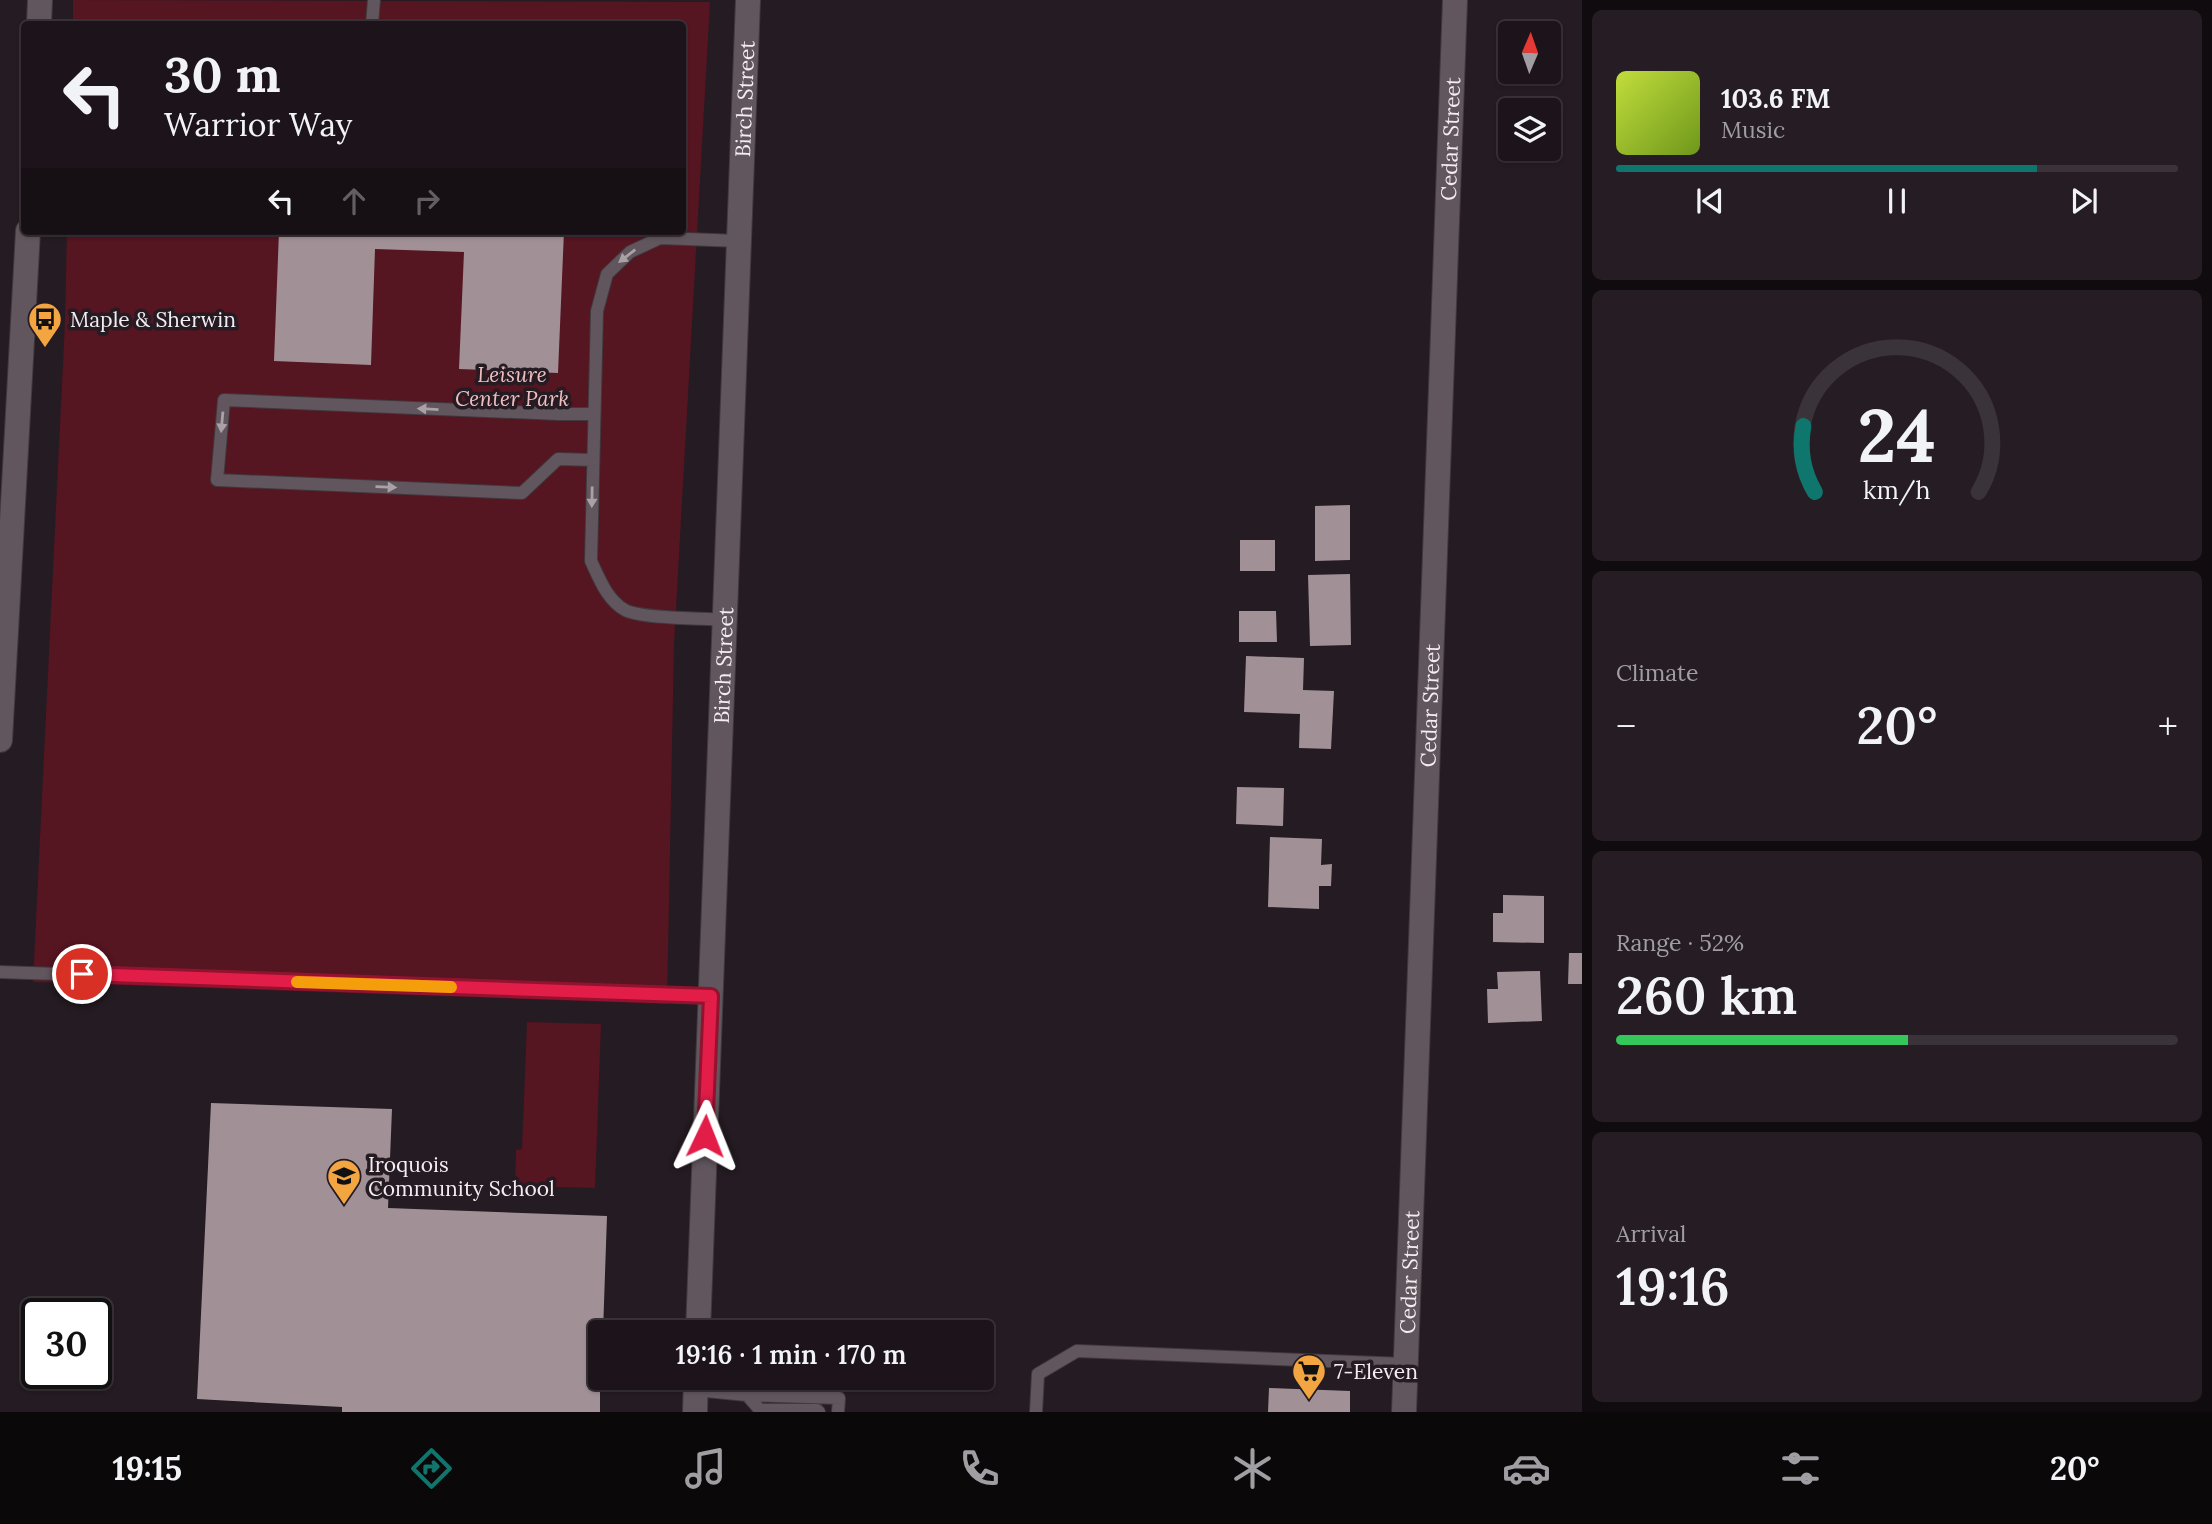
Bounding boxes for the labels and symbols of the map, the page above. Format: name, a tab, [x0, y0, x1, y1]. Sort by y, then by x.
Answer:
north arrow	[1498, 21, 1561, 84]
street label: Birch Street	[729, 39, 760, 158]
street label: Cedar Street	[1434, 76, 1466, 201]
one-way arrow	[618, 249, 636, 264]
bus stop icon: Maple & Sherwin	[26, 300, 64, 349]
place label: Maple & Sherwin	[70, 306, 236, 333]
park label: Leisure Center Park	[455, 361, 569, 412]
one-way arrow	[417, 403, 439, 414]
one-way arrow	[216, 411, 227, 433]
one-way arrow	[375, 482, 397, 493]
one-way arrow	[587, 487, 598, 509]
street label: Birch Street	[707, 606, 739, 724]
street label: Cedar Street	[1414, 642, 1445, 768]
pin	[52, 944, 112, 1004]
position arrow	[668, 1099, 742, 1173]
place label: Iroquois Community School	[368, 1151, 555, 1202]
school or university icon: Iroquois Community School	[325, 1157, 363, 1206]
street label: Cedar Street	[1393, 1209, 1425, 1334]
speed limit sign: 30	[21, 1298, 112, 1389]
supermarket icon: 7-Eleven	[1290, 1352, 1328, 1401]
place label: 7-Eleven	[1334, 1358, 1418, 1385]

